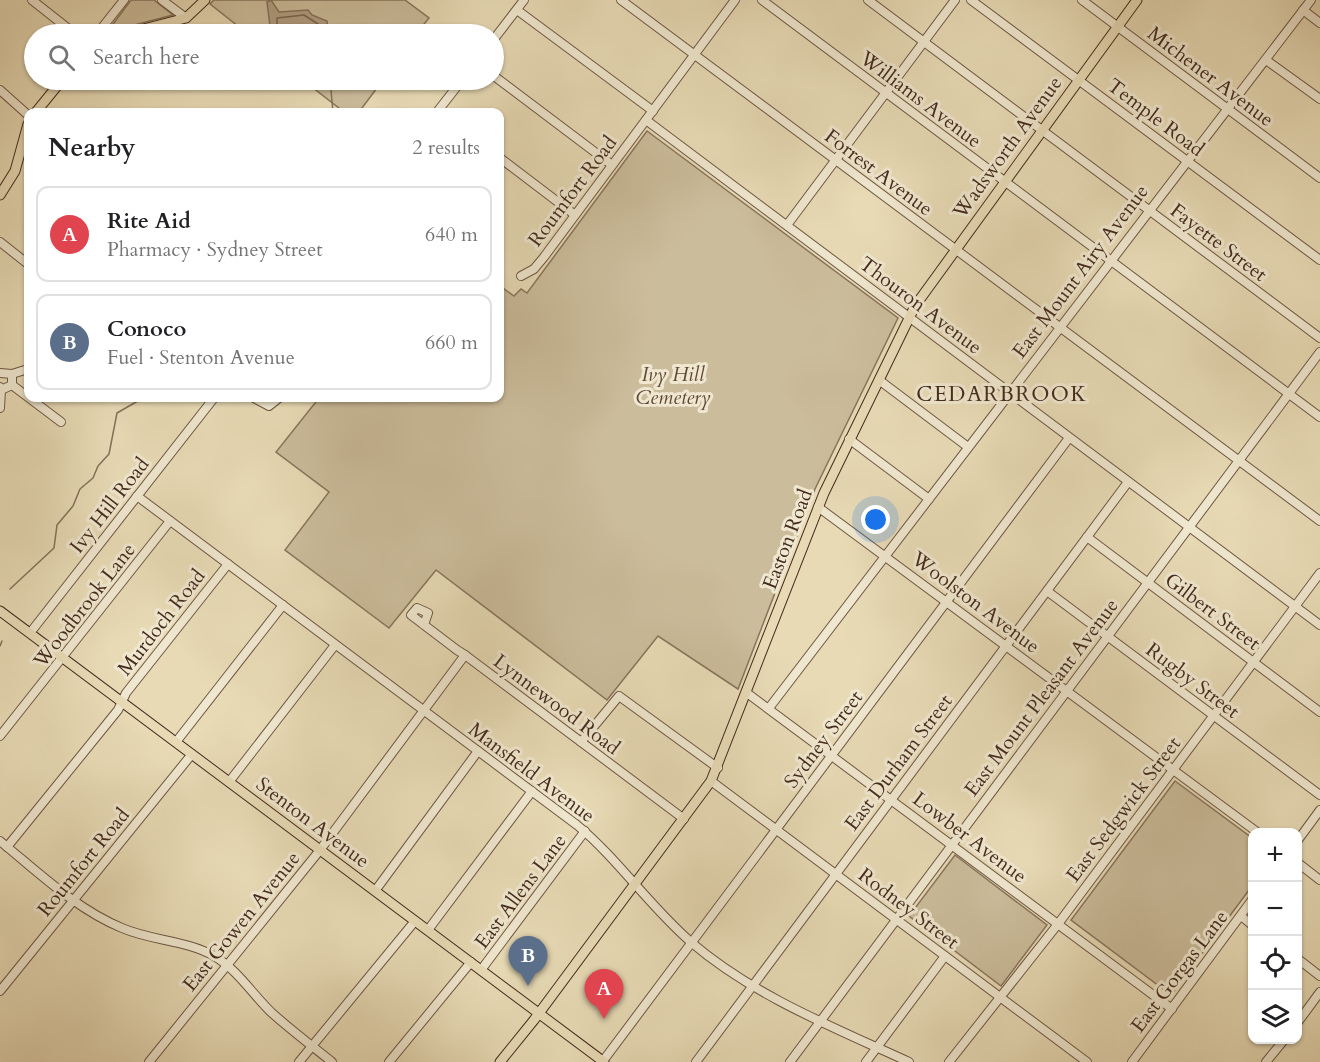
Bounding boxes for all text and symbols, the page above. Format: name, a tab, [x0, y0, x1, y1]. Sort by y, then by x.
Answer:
street label: Michener Avenue	[1142, 20, 1279, 133]
search box	[24, 24, 504, 90]
icon: search	[45, 41, 78, 74]
text: Search here	[93, 42, 200, 72]
street label: Williams Avenue	[853, 44, 987, 154]
street label: Wadsworth Avenue	[946, 71, 1068, 225]
street label: Temple Road	[1102, 72, 1210, 163]
street label: Forrest Avenue	[819, 123, 938, 222]
text: Nearby	[48, 130, 136, 165]
street label: Roumfort Road	[522, 130, 623, 252]
text: 2 results	[412, 134, 480, 161]
street label: East Mount Airy Avenue	[1006, 179, 1155, 364]
street label: Fayette Street	[1165, 197, 1273, 288]
text: Rite Aid	[107, 206, 191, 236]
text: A	[62, 221, 77, 248]
text: 640 m	[425, 221, 478, 248]
text: Pharmacy · Sydney Street	[107, 236, 323, 263]
street label: Thouron Avenue	[854, 250, 988, 360]
text: Conoco	[107, 314, 186, 344]
text: B	[62, 329, 77, 356]
text: 660 m	[425, 329, 478, 356]
text: Fuel · Stenton Avenue	[107, 344, 295, 371]
park label: Ivy Hill Cemetery	[635, 361, 711, 411]
district label: CEDARBROOK	[916, 380, 1088, 409]
street label: Ivy Hill Road	[63, 452, 156, 559]
street label: Easton Road	[756, 485, 819, 593]
your location	[861, 505, 890, 534]
street label: Woodbrook Lane	[27, 537, 142, 674]
street label: Woolston Avenue	[905, 545, 1045, 660]
street label: Murdoch Road	[111, 563, 212, 681]
street label: Gilbert Street	[1159, 566, 1267, 657]
street label: East Mount Pleasant Avenue	[958, 593, 1125, 802]
street label: Rugby Street	[1140, 636, 1246, 725]
street label: Lynnewood Road	[488, 648, 626, 761]
street label: Sydney Street	[778, 684, 869, 794]
street label: East Durham Street	[838, 688, 959, 836]
street label: Mansfield Avenue	[463, 716, 600, 829]
street label: East Sedgwick Street	[1060, 731, 1187, 887]
street label: Stenton Avenue	[250, 771, 375, 874]
street label: Lowber Avenue	[907, 786, 1032, 889]
street label: Roumfort Road	[31, 802, 136, 922]
street label: East Allens Lane	[468, 828, 573, 954]
map controls	[1248, 828, 1302, 1044]
button: +	[1248, 828, 1302, 882]
street label: East Gowen Avenue	[177, 846, 306, 997]
street label: Rodney Street	[853, 862, 965, 956]
button: −	[1248, 882, 1302, 936]
street label: East Gorgas Lane	[1125, 905, 1234, 1038]
pin: B	[508, 936, 548, 986]
button: locate	[1248, 936, 1302, 990]
pin: A	[584, 970, 624, 1019]
button: layers	[1248, 990, 1302, 1044]

